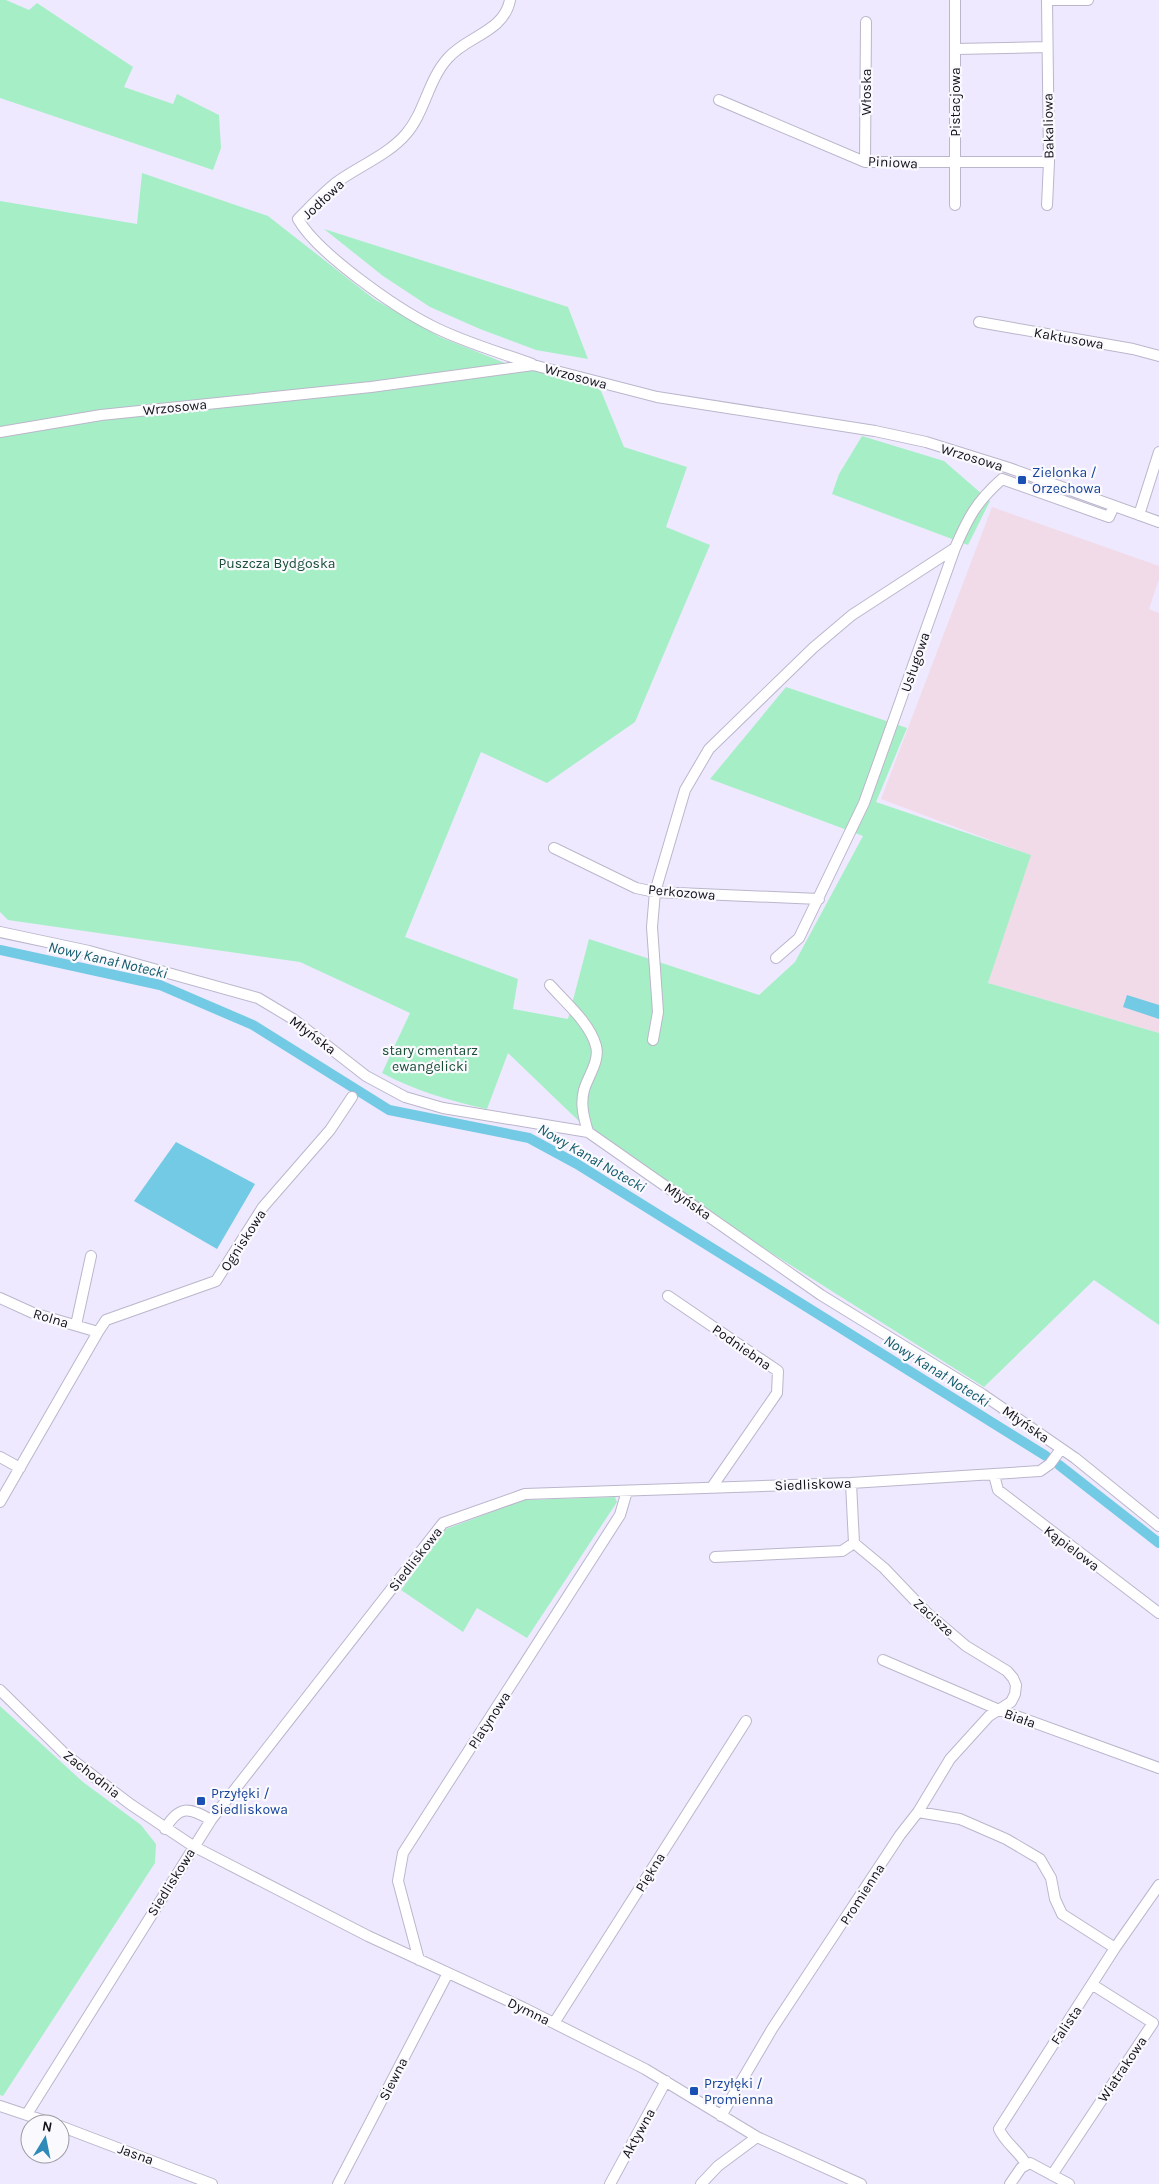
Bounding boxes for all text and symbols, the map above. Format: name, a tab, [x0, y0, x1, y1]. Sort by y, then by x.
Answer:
street label: Pistacjowa	[947, 67, 964, 137]
street label: Włoska	[858, 68, 875, 116]
street label: Bakaliowa	[1039, 93, 1058, 159]
street label: Piniowa	[868, 153, 918, 172]
street label: Jodłowa	[299, 176, 348, 223]
street label: Kaktusowa	[1033, 324, 1105, 353]
street label: Wrzosowa	[543, 360, 609, 393]
street label: Wrzosowa	[142, 396, 208, 419]
street label: Wrzosowa	[939, 440, 1005, 475]
place label: Zielonka / Orzechowa	[1032, 464, 1101, 497]
marker: Zielonka / Orzechowa	[1016, 474, 1028, 486]
park label: Puszcza Bydgoska	[218, 555, 336, 572]
street label: Usługowa	[897, 630, 934, 694]
street label: Perkozowa	[648, 881, 716, 904]
water label: Nowy Kanał Notecki	[47, 938, 169, 982]
street label: Młyńska	[286, 1012, 339, 1058]
park label: stary cmentarz ewangelicki	[382, 1042, 478, 1075]
water label: Nowy Kanał Notecki	[535, 1120, 649, 1196]
street label: Młyńska	[661, 1179, 715, 1224]
street label: Ogniskowa	[217, 1206, 270, 1274]
street label: Rolna	[31, 1305, 71, 1332]
street label: Podniebna	[709, 1321, 774, 1374]
water label: Nowy Kanał Notecki	[881, 1331, 993, 1411]
street label: Młyńska	[999, 1402, 1053, 1447]
street label: Siedliskowa	[774, 1475, 852, 1494]
street label: Kąpielowa	[1041, 1522, 1103, 1575]
street label: Siedliskowa	[385, 1524, 446, 1595]
street label: Zacisze	[910, 1595, 957, 1640]
street label: Platynowa	[465, 1688, 514, 1752]
street label: Biała	[1002, 1705, 1038, 1732]
street label: Zachodnia	[60, 1747, 124, 1802]
place label: Przyłęki / Siedliskowa	[211, 1785, 288, 1818]
marker: Przyłęki / Siedliskowa	[195, 1795, 207, 1807]
street label: Siedliskowa	[144, 1845, 199, 1919]
street label: Piękna	[632, 1849, 669, 1895]
street label: Promienna	[836, 1860, 888, 1928]
street label: Dymna	[505, 1994, 553, 2029]
street label: Falista	[1047, 2003, 1086, 2048]
street label: Wiatrakowa	[1094, 2033, 1151, 2105]
street label: Siewna	[375, 2055, 411, 2104]
place label: Przyłęki / Promienna	[704, 2075, 774, 2108]
marker: Przyłęki / Promienna	[688, 2085, 700, 2097]
street label: Aktywna	[618, 2105, 659, 2161]
north arrow	[20, 2114, 70, 2164]
text: N	[41, 2117, 54, 2136]
street label: Jasna	[116, 2140, 156, 2169]

